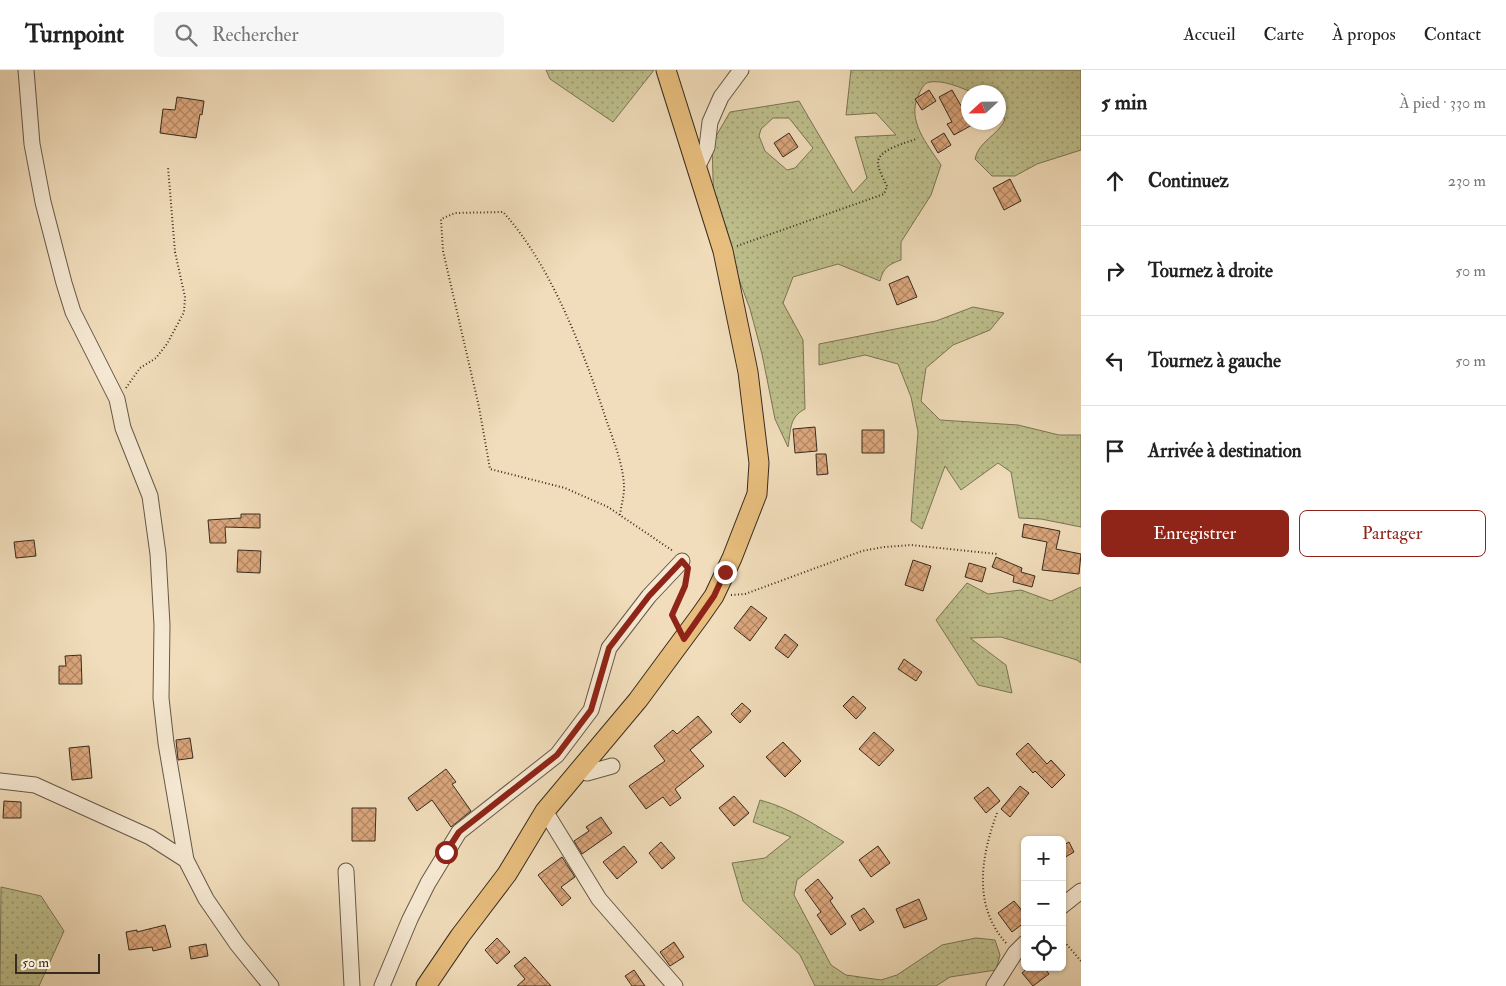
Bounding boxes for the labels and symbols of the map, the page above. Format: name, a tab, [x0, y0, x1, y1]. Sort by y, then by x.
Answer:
north arrow	[961, 85, 1006, 130]
route end	[714, 561, 737, 584]
route start	[435, 841, 458, 864]
scale bar	[15, 951, 100, 974]

